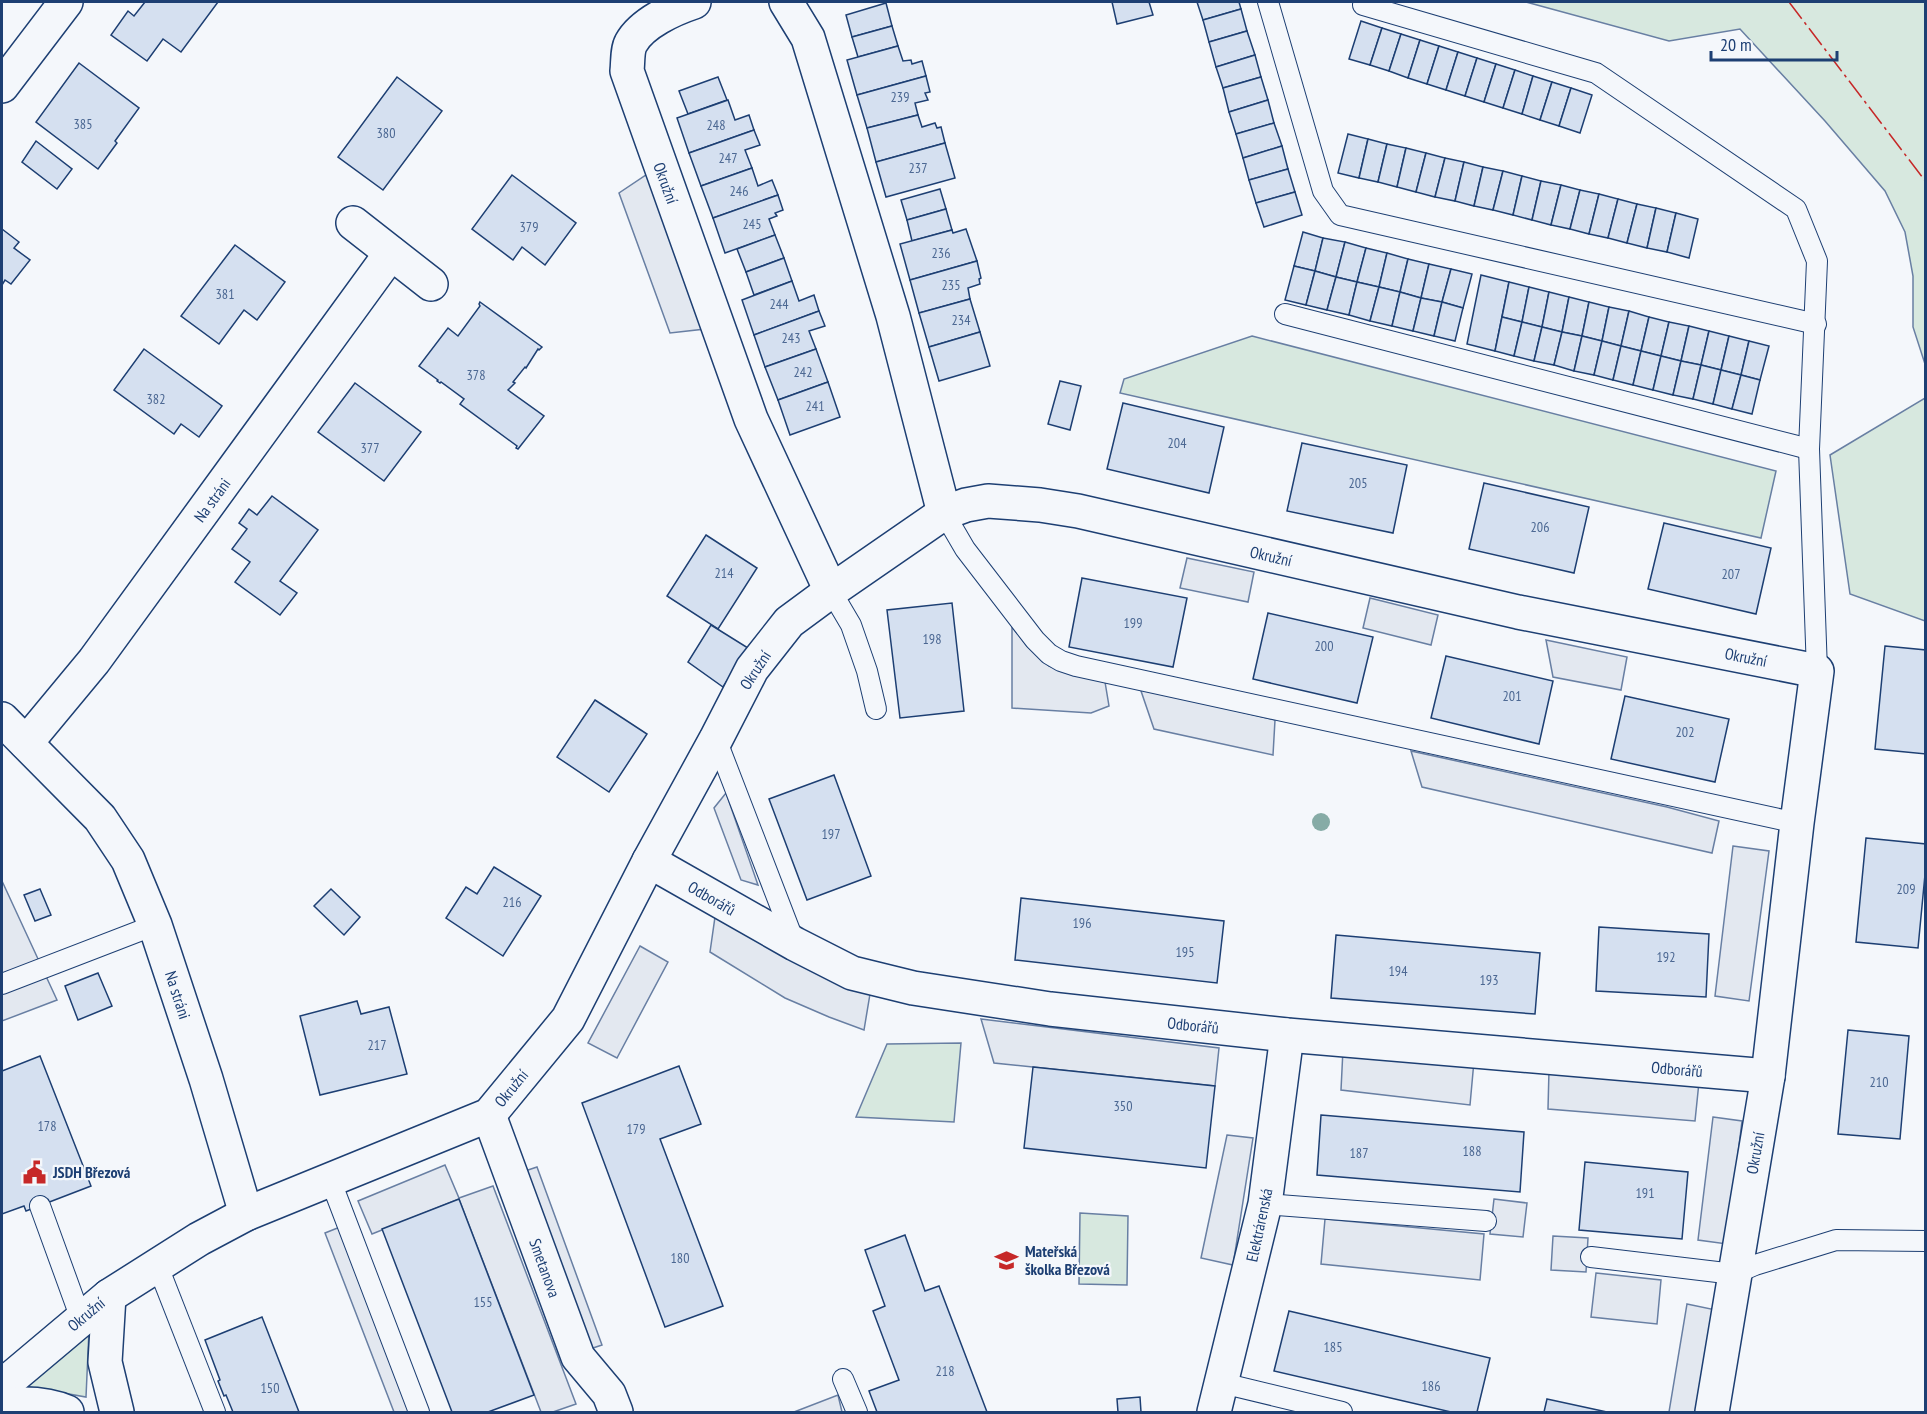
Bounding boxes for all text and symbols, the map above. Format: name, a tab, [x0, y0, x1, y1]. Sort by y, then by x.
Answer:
scale bar	[1711, 24, 1837, 62]
text: 20 m	[1720, 33, 1752, 56]
house number: 239	[891, 88, 909, 106]
house number: 385	[74, 115, 92, 133]
house number: 248	[707, 116, 725, 134]
house number: 380	[377, 124, 395, 142]
house number: 247	[719, 149, 737, 167]
house number: 237	[909, 159, 927, 177]
street label: Okružní	[649, 160, 683, 207]
house number: 246	[730, 182, 748, 200]
house number: 245	[743, 215, 761, 233]
house number: 379	[520, 218, 538, 236]
house number: 236	[932, 244, 950, 262]
house number: 235	[942, 276, 960, 294]
house number: 381	[216, 285, 234, 303]
house number: 244	[770, 295, 789, 313]
house number: 234	[952, 311, 971, 329]
house number: 243	[782, 329, 800, 347]
house number: 242	[794, 363, 812, 381]
house number: 378	[467, 366, 485, 384]
house number: 382	[147, 390, 165, 408]
house number: 241	[806, 397, 824, 415]
house number: 204	[1168, 434, 1187, 452]
house number: 377	[361, 439, 379, 457]
street label: Na stráni	[189, 474, 235, 526]
house number: 205	[1349, 474, 1367, 492]
house number: 206	[1531, 518, 1549, 536]
street label: Okružní	[1248, 541, 1295, 571]
house number: 214	[715, 564, 734, 582]
house number: 207	[1722, 565, 1740, 583]
house number: 199	[1124, 614, 1142, 632]
house number: 198	[923, 630, 941, 648]
house number: 200	[1315, 637, 1333, 655]
street label: Okružní	[1723, 643, 1769, 671]
street label: Okružní	[735, 646, 775, 693]
house number: 201	[1503, 687, 1521, 705]
house number: 202	[1676, 723, 1694, 741]
house number: 197	[822, 825, 840, 843]
street label: Odborářů	[685, 876, 739, 920]
house number: 209	[1897, 880, 1915, 898]
house number: 216	[503, 893, 521, 911]
house number: 196	[1073, 914, 1091, 932]
house number: 195	[1176, 943, 1194, 961]
house number: 192	[1657, 948, 1675, 966]
house number: 194	[1389, 962, 1408, 980]
street label: Na stráni	[161, 968, 195, 1022]
house number: 193	[1480, 971, 1498, 989]
street label: Odborářů	[1166, 1012, 1220, 1038]
house number: 217	[368, 1036, 386, 1054]
street label: Odborářů	[1650, 1057, 1704, 1081]
street label: Okružní	[490, 1065, 533, 1111]
house number: 210	[1870, 1073, 1888, 1091]
house number: 350	[1114, 1097, 1132, 1115]
house number: 178	[38, 1117, 56, 1135]
house number: 179	[627, 1120, 645, 1138]
street label: Okružní	[1741, 1130, 1769, 1176]
house number: 188	[1463, 1142, 1481, 1160]
house number: 187	[1350, 1144, 1368, 1162]
public building icon: JSDH Březová	[22, 1159, 48, 1185]
place label: JSDH Březová	[52, 1162, 131, 1182]
house number: 191	[1636, 1184, 1654, 1202]
street label: Elektrárenská	[1241, 1186, 1277, 1264]
street label: Smetanova	[525, 1236, 565, 1300]
place label: Mateřská školka Březová	[1025, 1241, 1110, 1279]
school or university icon: Mateřská školka Březová	[994, 1247, 1020, 1273]
house number: 180	[671, 1249, 689, 1267]
street label: Okružní	[63, 1292, 109, 1335]
house number: 155	[474, 1293, 492, 1311]
house number: 185	[1324, 1338, 1342, 1356]
house number: 218	[936, 1362, 954, 1380]
house number: 186	[1422, 1377, 1440, 1395]
house number: 150	[261, 1379, 279, 1397]

